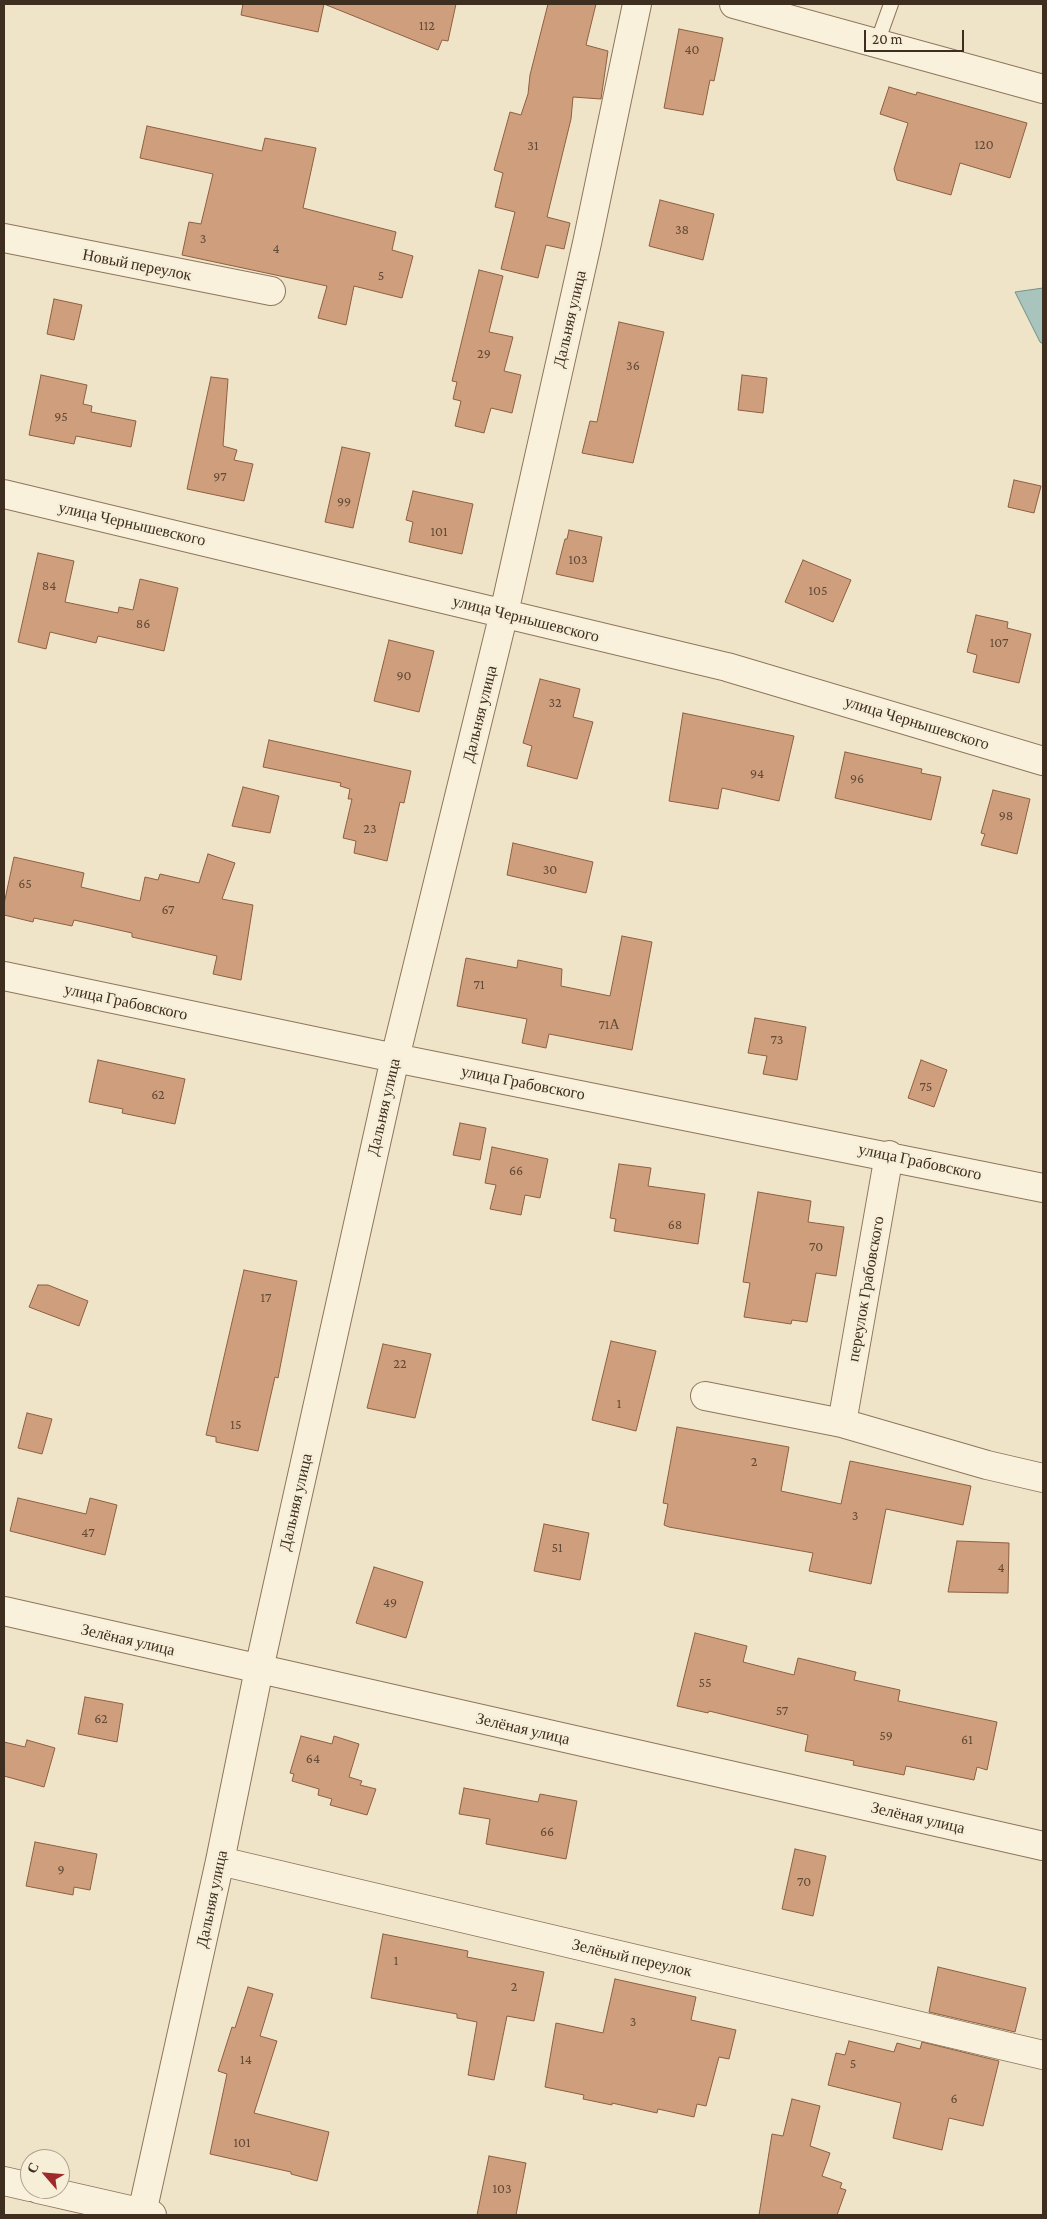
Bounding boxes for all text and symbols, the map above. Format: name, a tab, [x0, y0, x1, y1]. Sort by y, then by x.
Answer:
house number: 112	[419, 18, 435, 34]
scale bar	[867, 20, 967, 52]
text: 20 m	[872, 31, 903, 47]
house number: 40	[684, 42, 700, 58]
house number: 120	[974, 137, 994, 153]
house number: 31	[527, 138, 539, 154]
house number: 38	[675, 222, 689, 238]
house number: 3	[200, 231, 206, 247]
house number: 4	[272, 241, 280, 257]
street label: Новый переулок	[81, 245, 193, 285]
house number: 5	[378, 268, 384, 284]
street label: Дальняя улица	[549, 268, 591, 370]
house number: 29	[477, 346, 491, 362]
house number: 36	[626, 358, 640, 374]
house number: 95	[54, 409, 68, 425]
house number: 97	[213, 469, 227, 485]
house number: 99	[337, 494, 351, 510]
street label: улица Чернышевского	[57, 498, 207, 550]
house number: 101	[430, 524, 448, 540]
house number: 103	[568, 552, 588, 568]
house number: 84	[42, 578, 56, 594]
house number: 105	[808, 583, 828, 599]
street label: улица Чернышевского	[451, 591, 601, 647]
house number: 86	[136, 616, 150, 632]
house number: 107	[990, 635, 1008, 651]
street label: Дальняя улица	[459, 664, 501, 764]
house number: 90	[396, 668, 412, 684]
street label: улица Чернышевского	[842, 692, 992, 754]
house number: 32	[548, 695, 562, 711]
house number: 94	[750, 766, 764, 782]
house number: 96	[850, 771, 864, 787]
house number: 98	[999, 808, 1013, 824]
house number: 23	[363, 821, 377, 837]
house number: 30	[543, 862, 557, 878]
house number: 65	[18, 876, 32, 892]
house number: 67	[161, 902, 175, 918]
house number: 71	[473, 977, 485, 993]
street label: улица Грабовского	[63, 980, 189, 1024]
house number: 71А	[598, 1017, 620, 1033]
house number: 73	[771, 1032, 783, 1048]
street label: Дальняя улица	[363, 1056, 405, 1158]
street label: улица Грабовского	[459, 1062, 587, 1104]
house number: 75	[920, 1079, 932, 1095]
house number: 62	[151, 1087, 165, 1103]
street label: улица Грабовского	[857, 1140, 983, 1184]
house number: 66	[509, 1163, 523, 1179]
street label: переулок Грабовского	[844, 1215, 888, 1363]
house number: 68	[668, 1217, 682, 1233]
house number: 70	[809, 1239, 823, 1255]
house number: 17	[260, 1290, 272, 1306]
house number: 22	[393, 1356, 407, 1372]
house number: 1	[617, 1396, 621, 1412]
house number: 15	[230, 1417, 242, 1433]
street label: Дальняя улица	[275, 1451, 317, 1553]
house number: 2	[751, 1454, 757, 1470]
house number: 3	[852, 1508, 858, 1524]
house number: 47	[81, 1525, 95, 1541]
house number: 51	[551, 1540, 563, 1556]
house number: 4	[997, 1560, 1005, 1576]
house number: 49	[383, 1595, 397, 1611]
street label: Зелёная улица	[79, 1620, 177, 1660]
house number: 55	[698, 1675, 712, 1691]
house number: 57	[776, 1703, 788, 1719]
street label: Зелёная улица	[474, 1709, 572, 1749]
house number: 62	[94, 1711, 108, 1727]
house number: 59	[879, 1728, 893, 1744]
house number: 61	[961, 1732, 973, 1748]
house number: 64	[306, 1751, 320, 1767]
street label: Зелёная улица	[869, 1798, 967, 1838]
house number: 66	[540, 1824, 554, 1840]
street label: Дальняя улица	[192, 1848, 232, 1950]
house number: 9	[57, 1862, 65, 1878]
house number: 70	[797, 1874, 811, 1890]
street label: Зелёный переулок	[570, 1935, 694, 1981]
house number: 1	[394, 1953, 398, 1969]
house number: 2	[511, 1979, 517, 1995]
house number: 3	[630, 2014, 636, 2030]
house number: 14	[240, 2052, 252, 2068]
house number: 5	[850, 2056, 856, 2072]
house number: 6	[950, 2091, 958, 2107]
house number: 101	[233, 2135, 251, 2151]
north arrow	[20, 2149, 70, 2199]
text: С	[23, 2160, 42, 2176]
house number: 103	[492, 2181, 512, 2197]

